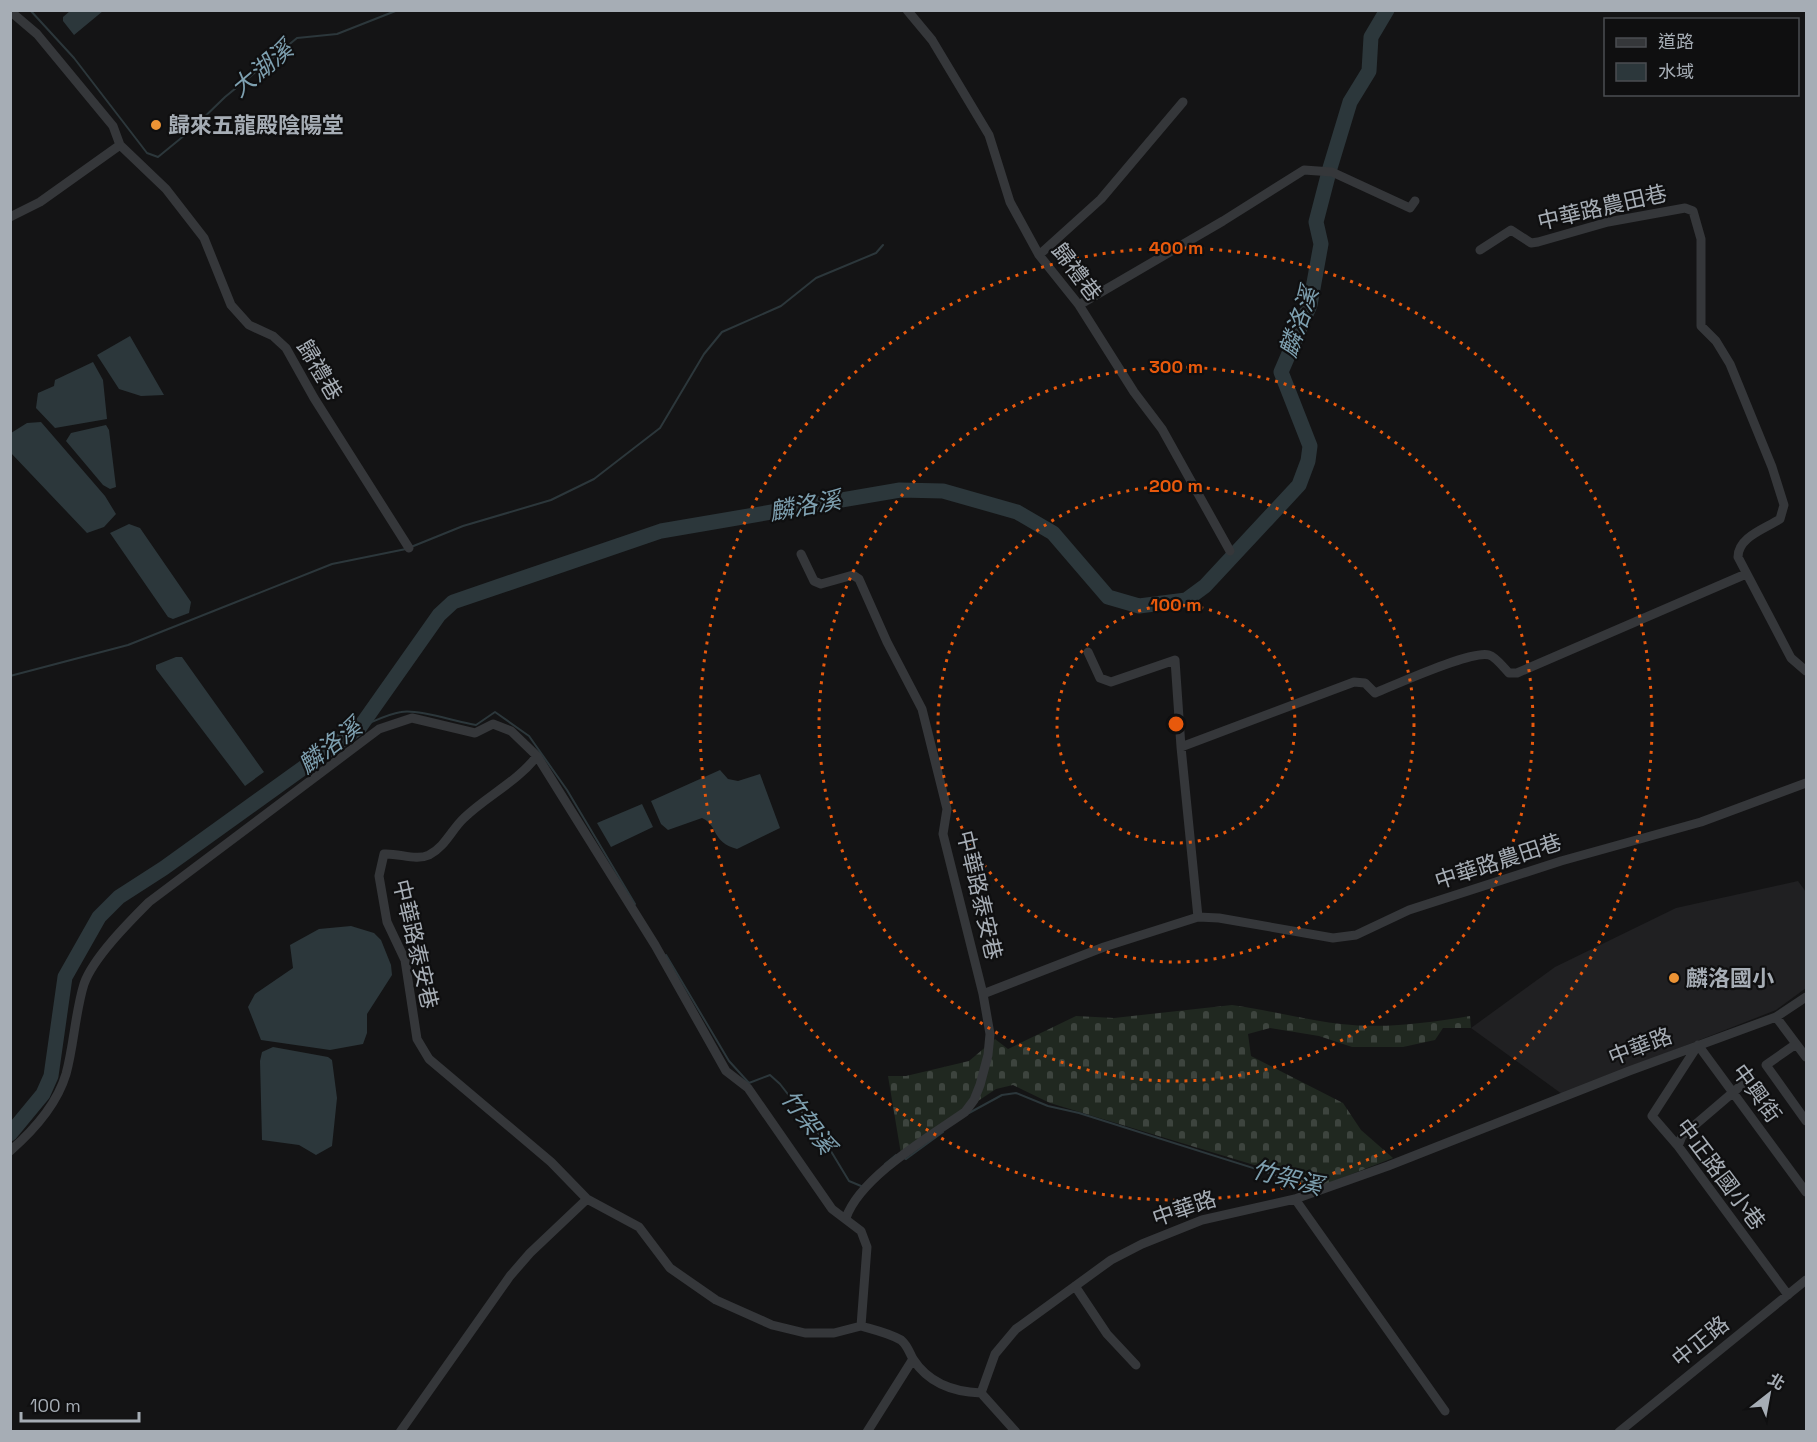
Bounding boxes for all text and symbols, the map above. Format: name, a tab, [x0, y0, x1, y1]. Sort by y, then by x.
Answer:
legend	[1604, 18, 1799, 96]
text: 道路	[1658, 30, 1694, 53]
water label: 大湖溪	[224, 32, 302, 104]
text: 水域	[1658, 60, 1694, 83]
place label: 歸來五龍殿陰陽堂	[168, 111, 344, 139]
marker: 歸來五龍殿陰陽堂	[149, 118, 163, 132]
street label: 中華路農田巷	[1535, 179, 1669, 235]
text: 400 m	[1149, 236, 1203, 259]
street label: 歸禮巷	[1046, 237, 1108, 307]
water label: 麟洛溪	[1272, 280, 1326, 361]
street label: 歸禮巷	[291, 334, 349, 406]
text: 300 m	[1149, 355, 1203, 378]
text: 200 m	[1149, 474, 1203, 497]
water label: 麟洛溪	[767, 483, 846, 527]
text: 100 m	[1150, 593, 1202, 616]
water label: 麟洛溪	[292, 709, 370, 780]
centre of rings	[1166, 714, 1186, 734]
street label: 中華路農田巷	[1431, 827, 1565, 895]
street label: 中華路泰安巷	[952, 828, 1008, 962]
street label: 中華路泰安巷	[388, 877, 444, 1011]
place label: 麟洛國小	[1686, 964, 1774, 992]
marker: 麟洛國小	[1667, 971, 1681, 985]
street label: 中華路	[1604, 1021, 1676, 1071]
street label: 中興街	[1726, 1058, 1788, 1128]
water label: 竹架溪	[774, 1084, 844, 1162]
street label: 中正路國小巷	[1670, 1113, 1772, 1235]
water label: 竹架溪	[1248, 1153, 1329, 1203]
street label: 中華路	[1148, 1184, 1220, 1232]
street label: 中正路	[1666, 1309, 1734, 1373]
north arrow	[1739, 1364, 1799, 1424]
text: 北	[1764, 1368, 1789, 1395]
scale bar	[21, 1385, 140, 1423]
text: 100 m	[30, 1394, 81, 1417]

